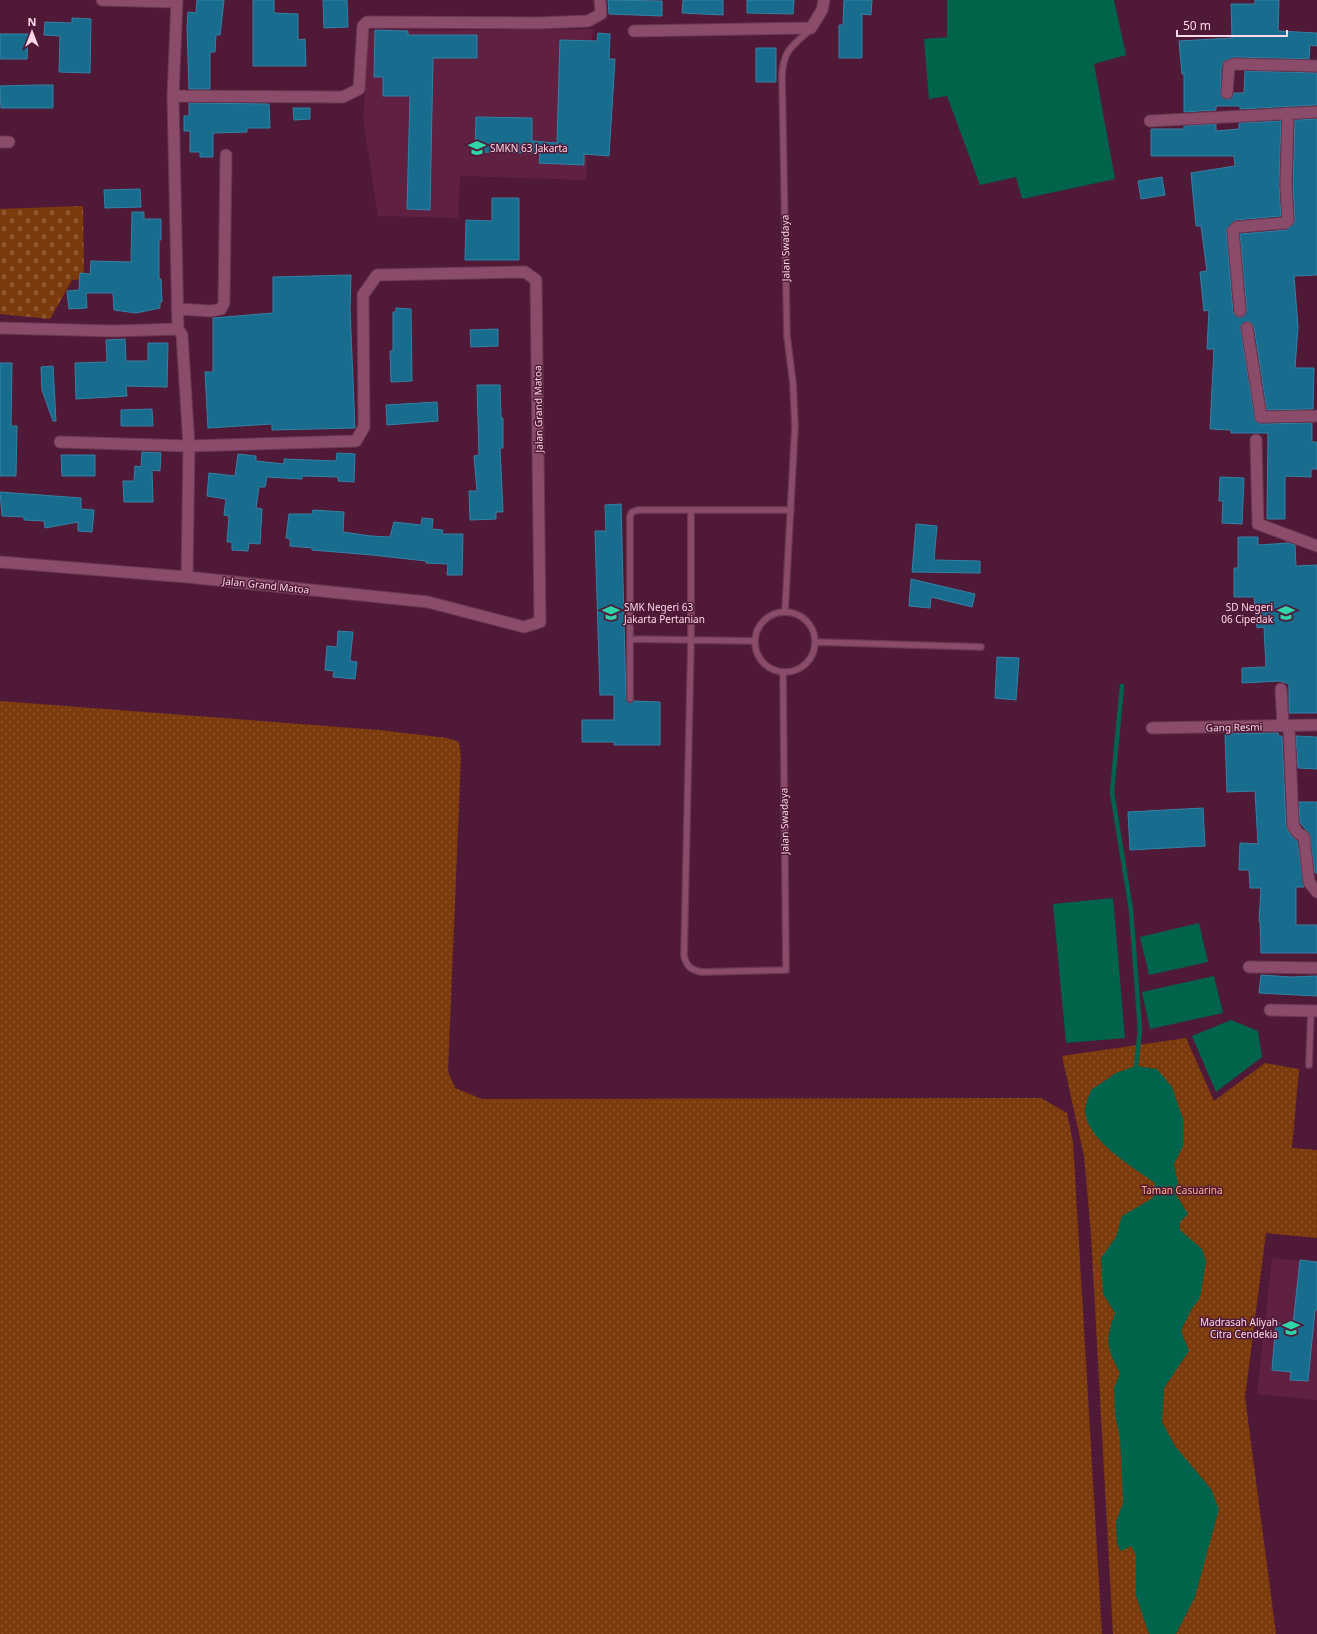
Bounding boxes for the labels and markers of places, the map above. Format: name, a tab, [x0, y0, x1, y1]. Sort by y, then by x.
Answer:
school or university icon: SMKN 63 Jakarta	[467, 138, 487, 158]
place label: SMKN 63 Jakarta	[490, 141, 568, 155]
place label: SMK Negeri 63 Jakarta Pertanian	[623, 600, 705, 626]
place label: SD Negeri 06 Cipedak	[1221, 600, 1274, 626]
school or university icon: SMK Negeri 63 Jakarta Pertanian	[601, 603, 621, 623]
school or university icon: SD Negeri 06 Cipedak	[1276, 603, 1296, 623]
place label: Madrasah Aliyah Citra Cendekia	[1200, 1315, 1278, 1341]
school or university icon: Madrasah Aliyah Citra Cendekia	[1281, 1318, 1301, 1338]

